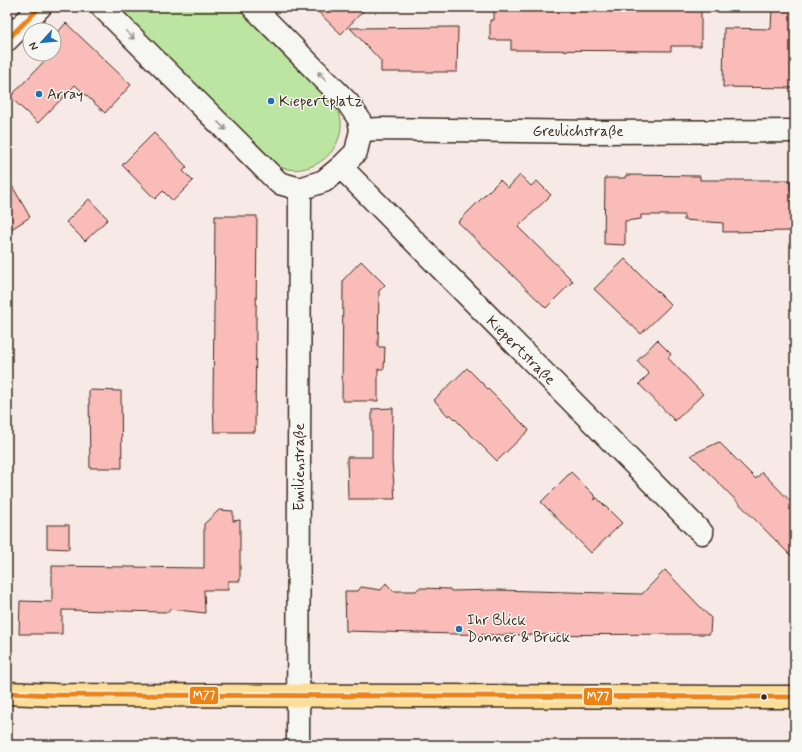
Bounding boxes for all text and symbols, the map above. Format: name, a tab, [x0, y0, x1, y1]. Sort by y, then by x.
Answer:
north arrow	[22, 22, 62, 62]
one-way arrow	[125, 30, 135, 39]
text: N	[26, 40, 42, 53]
one-way arrow	[317, 72, 327, 81]
place label: Array	[47, 85, 83, 105]
marker: Array	[34, 89, 44, 99]
place label: Kiepertplatz	[279, 92, 363, 112]
marker: Kiepertplatz	[266, 96, 276, 106]
one-way arrow	[217, 121, 227, 131]
street label: Greulichstraße	[532, 122, 624, 142]
street label: Kiepertstraße	[481, 312, 559, 390]
street label: Emilienstraße	[290, 423, 310, 511]
place label: Ihr Blick Donner & Brück	[467, 611, 571, 648]
marker: Ihr Blick Donner & Brück	[454, 624, 464, 634]
line badge: M77	[189, 686, 219, 705]
line badge: M77	[583, 687, 613, 706]
text: M77	[193, 689, 215, 703]
text: M77	[587, 690, 609, 704]
unlabelled marker	[759, 692, 769, 702]

